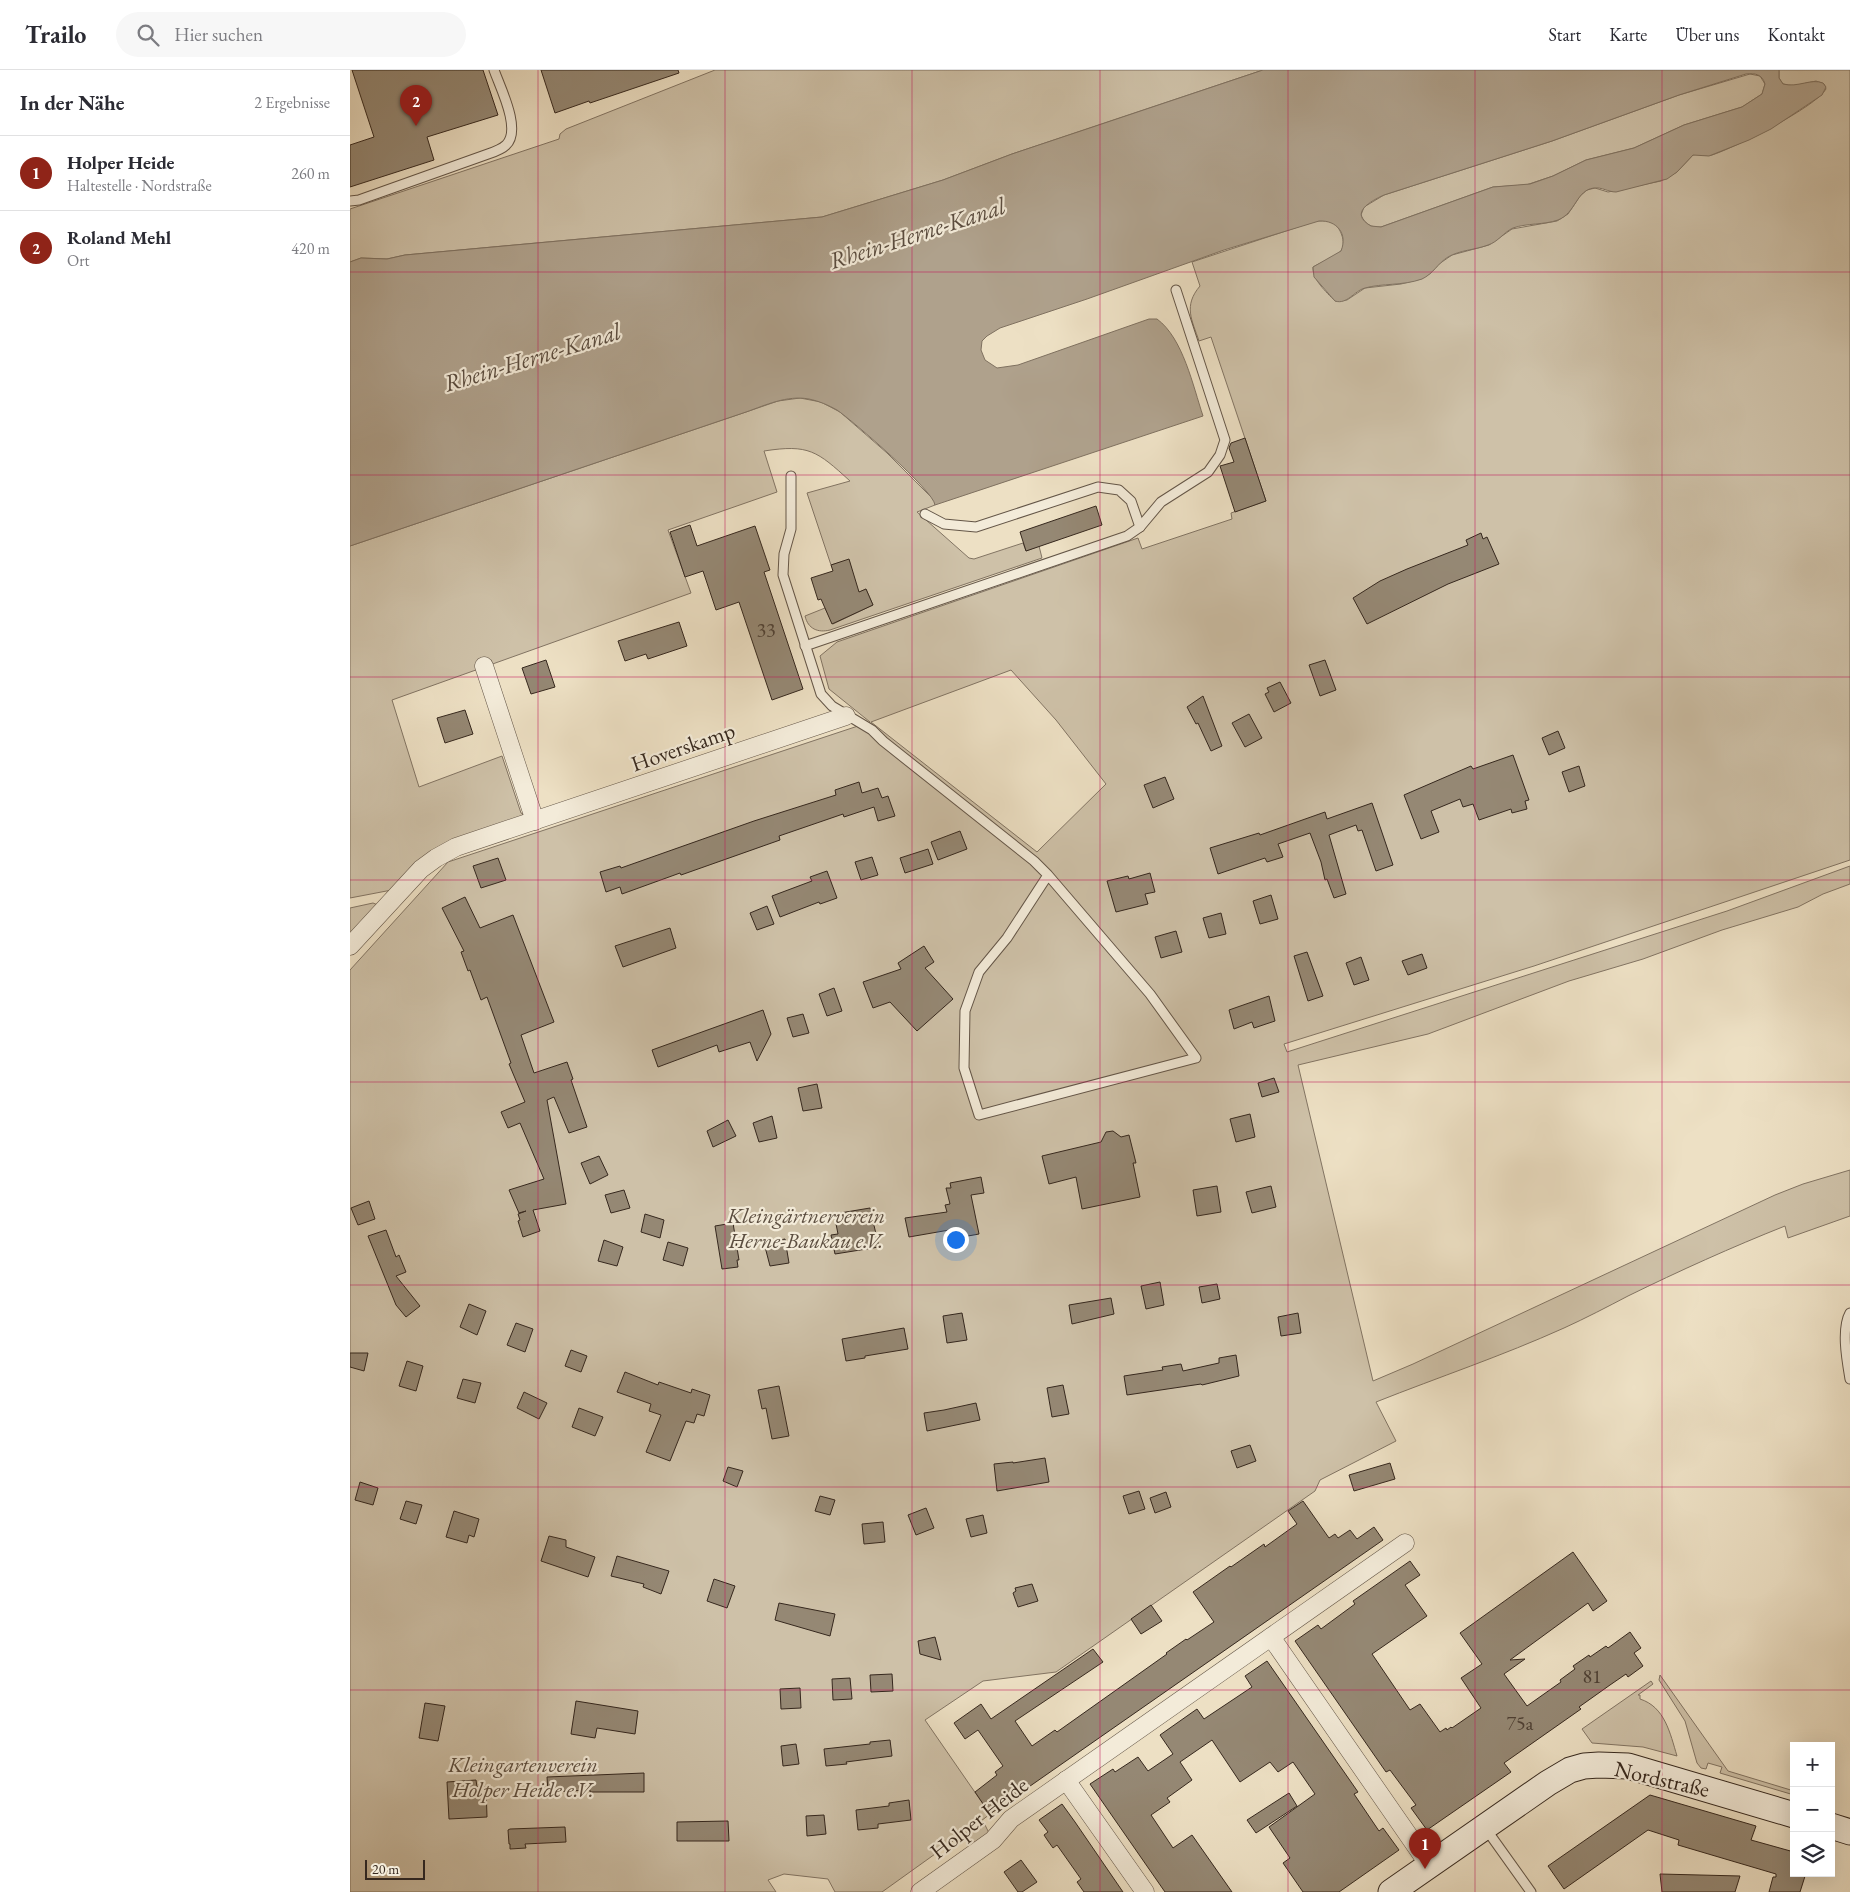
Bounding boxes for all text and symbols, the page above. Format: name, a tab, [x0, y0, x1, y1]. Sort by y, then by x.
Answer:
search box	[116, 12, 466, 57]
text: Trailo	[25, 19, 86, 50]
icon: search	[134, 21, 162, 49]
text: Hier suchen	[174, 22, 263, 47]
text: Start	[1548, 23, 1581, 46]
text: Karte	[1609, 23, 1647, 46]
text: Über uns	[1675, 23, 1739, 46]
text: Kontakt	[1767, 23, 1825, 46]
pin: 2	[400, 85, 432, 126]
text: In der Nähe	[20, 89, 125, 116]
text: 2 Ergebnisse	[254, 92, 330, 113]
text: Holper Heide	[67, 150, 175, 175]
text: 1	[32, 163, 40, 184]
text: 260 m	[291, 163, 330, 184]
text: Haltestelle · Nordstraße	[67, 175, 212, 196]
water label: Rhein-Herne-Kanal	[825, 190, 1010, 276]
text: Roland Mehl	[67, 225, 171, 250]
text: 2	[32, 238, 40, 259]
text: 420 m	[291, 238, 330, 259]
text: Ort	[67, 250, 90, 271]
water label: Rhein-Herne-Kanal	[440, 315, 625, 399]
house number: 33	[756, 617, 776, 643]
street label: Hoverskamp	[627, 716, 739, 778]
park label: Kleingärtnerverein Herne-Baukau e.V.	[726, 1201, 885, 1255]
your location	[943, 1227, 969, 1253]
house number: 81	[1582, 1663, 1602, 1689]
house number: 75a	[1506, 1710, 1534, 1736]
map controls	[1790, 1742, 1835, 1877]
button: +	[1790, 1742, 1835, 1787]
park label: Kleingartenverein Holper Heide e.V.	[447, 1750, 598, 1804]
street label: Nordstraße	[1612, 1754, 1713, 1804]
street label: Holper Heide	[924, 1770, 1034, 1865]
button: −	[1790, 1787, 1835, 1832]
pin: 1	[1409, 1828, 1441, 1869]
button: layers	[1790, 1832, 1835, 1877]
scale bar	[365, 1857, 425, 1880]
text: 20 m	[372, 1860, 399, 1878]

